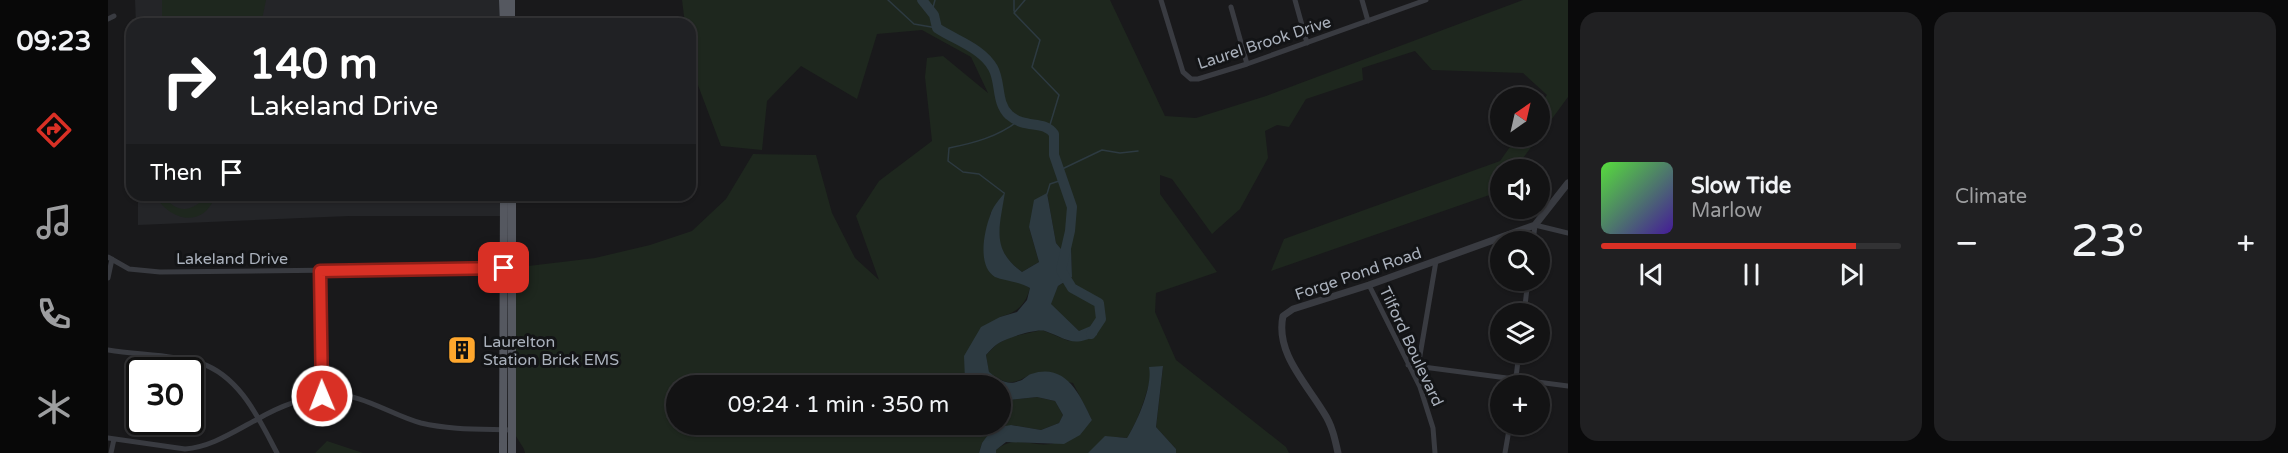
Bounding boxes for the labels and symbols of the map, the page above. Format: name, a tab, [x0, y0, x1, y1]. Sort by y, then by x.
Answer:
street label: Laurel Brook Drive	[1195, 12, 1334, 74]
north arrow	[1490, 87, 1550, 147]
pin	[478, 242, 529, 293]
street label: Forge Pond Road	[1292, 243, 1424, 305]
street label: Lakeland Drive	[176, 249, 288, 269]
street label: Tilford Boulevard	[1375, 283, 1448, 410]
place label: Laurelton Station Brick EMS	[483, 332, 619, 370]
building icon: Laurelton Station Brick EMS	[446, 334, 478, 366]
speed limit sign: 30	[126, 357, 204, 435]
position arrow	[290, 364, 354, 428]

